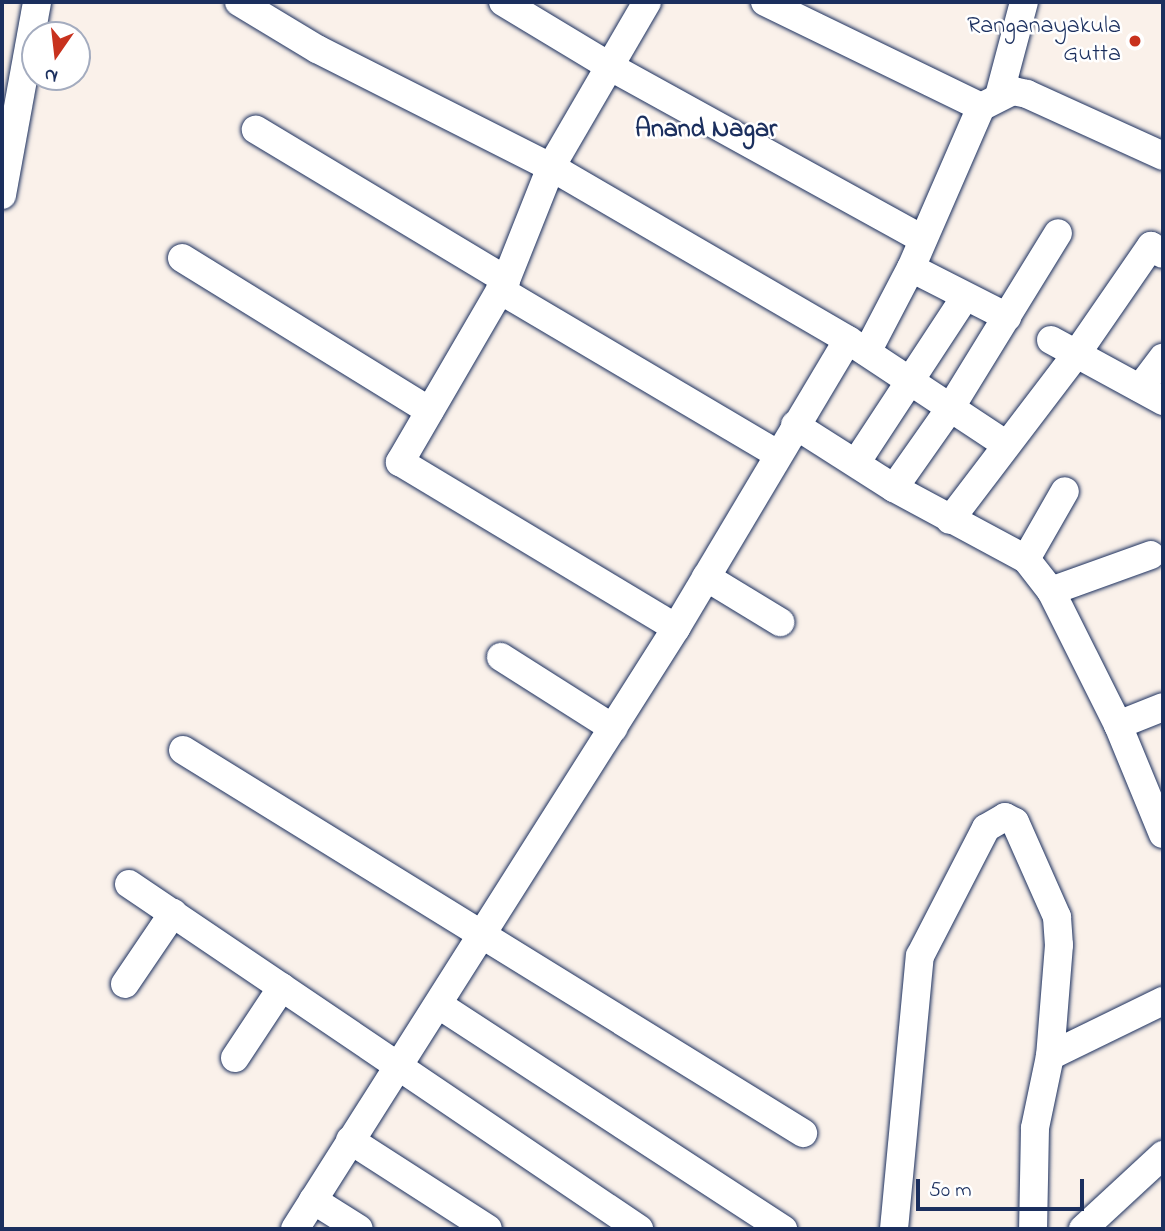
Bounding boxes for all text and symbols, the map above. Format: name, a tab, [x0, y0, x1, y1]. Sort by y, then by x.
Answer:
place label: Ranganayakula Gutta	[967, 13, 1121, 69]
north arrow	[21, 21, 91, 91]
marker: Ranganayakula Gutta	[1127, 33, 1143, 49]
text: N	[42, 60, 61, 90]
district label: Anand Nagar	[635, 115, 777, 147]
scale bar	[920, 1164, 1088, 1208]
text: 50 m	[929, 1176, 972, 1206]

